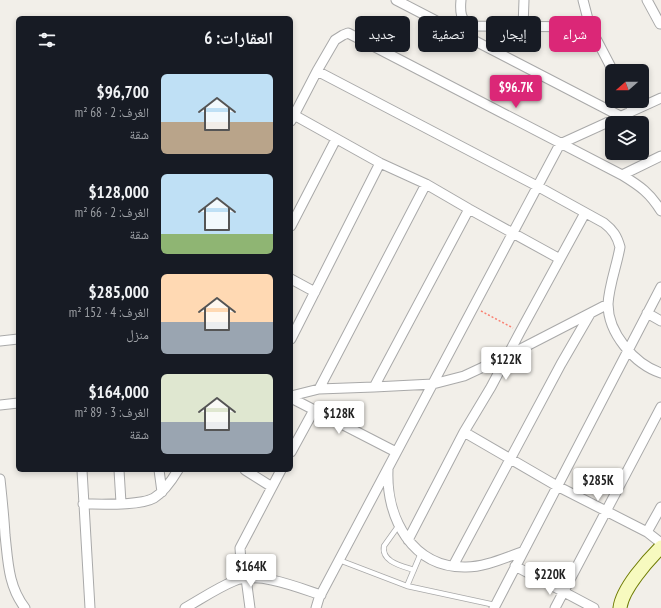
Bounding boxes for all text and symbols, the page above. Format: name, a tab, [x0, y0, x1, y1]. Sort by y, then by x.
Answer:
chip: جديد	[355, 16, 410, 52]
chip: تصفية	[418, 16, 478, 52]
chip: إيجار	[486, 16, 541, 52]
chip: شراء	[549, 16, 601, 52]
text: العقارات: 6	[204, 27, 273, 49]
icon: filters	[36, 29, 58, 51]
north arrow	[605, 64, 649, 108]
map controls	[605, 64, 649, 160]
pin: $96.7K	[483, 75, 549, 109]
text: $96.7K	[499, 79, 533, 96]
text: $96,700	[97, 81, 149, 103]
icon: home	[193, 90, 241, 138]
text: الغرف: 2 · 68 m²	[75, 104, 149, 121]
button: layers	[605, 116, 649, 160]
text: شقة	[130, 126, 149, 143]
text: $128,000	[88, 181, 149, 203]
icon: home	[193, 190, 241, 238]
text: الغرف: 2 · 66 m²	[75, 204, 149, 221]
text: شقة	[130, 226, 149, 243]
text: $285,000	[88, 281, 149, 303]
icon: home	[193, 290, 241, 338]
text: الغرف: 4 · 152 m²	[69, 304, 149, 321]
text: منزل	[126, 326, 149, 343]
pin: $122K	[478, 347, 534, 381]
text: $122K	[490, 351, 522, 368]
text: $164,000	[88, 381, 149, 403]
icon: home	[193, 390, 241, 438]
pin: $128K	[311, 401, 367, 435]
text: الغرف: 3 · 89 m²	[75, 404, 149, 421]
text: $128K	[323, 405, 355, 422]
text: شقة	[130, 426, 149, 443]
pin: $285K	[570, 468, 626, 502]
text: $285K	[582, 472, 614, 489]
pin: $164K	[223, 554, 279, 588]
text: $164K	[235, 558, 267, 575]
pin: $220K	[522, 562, 578, 596]
text: $220K	[534, 566, 566, 583]

